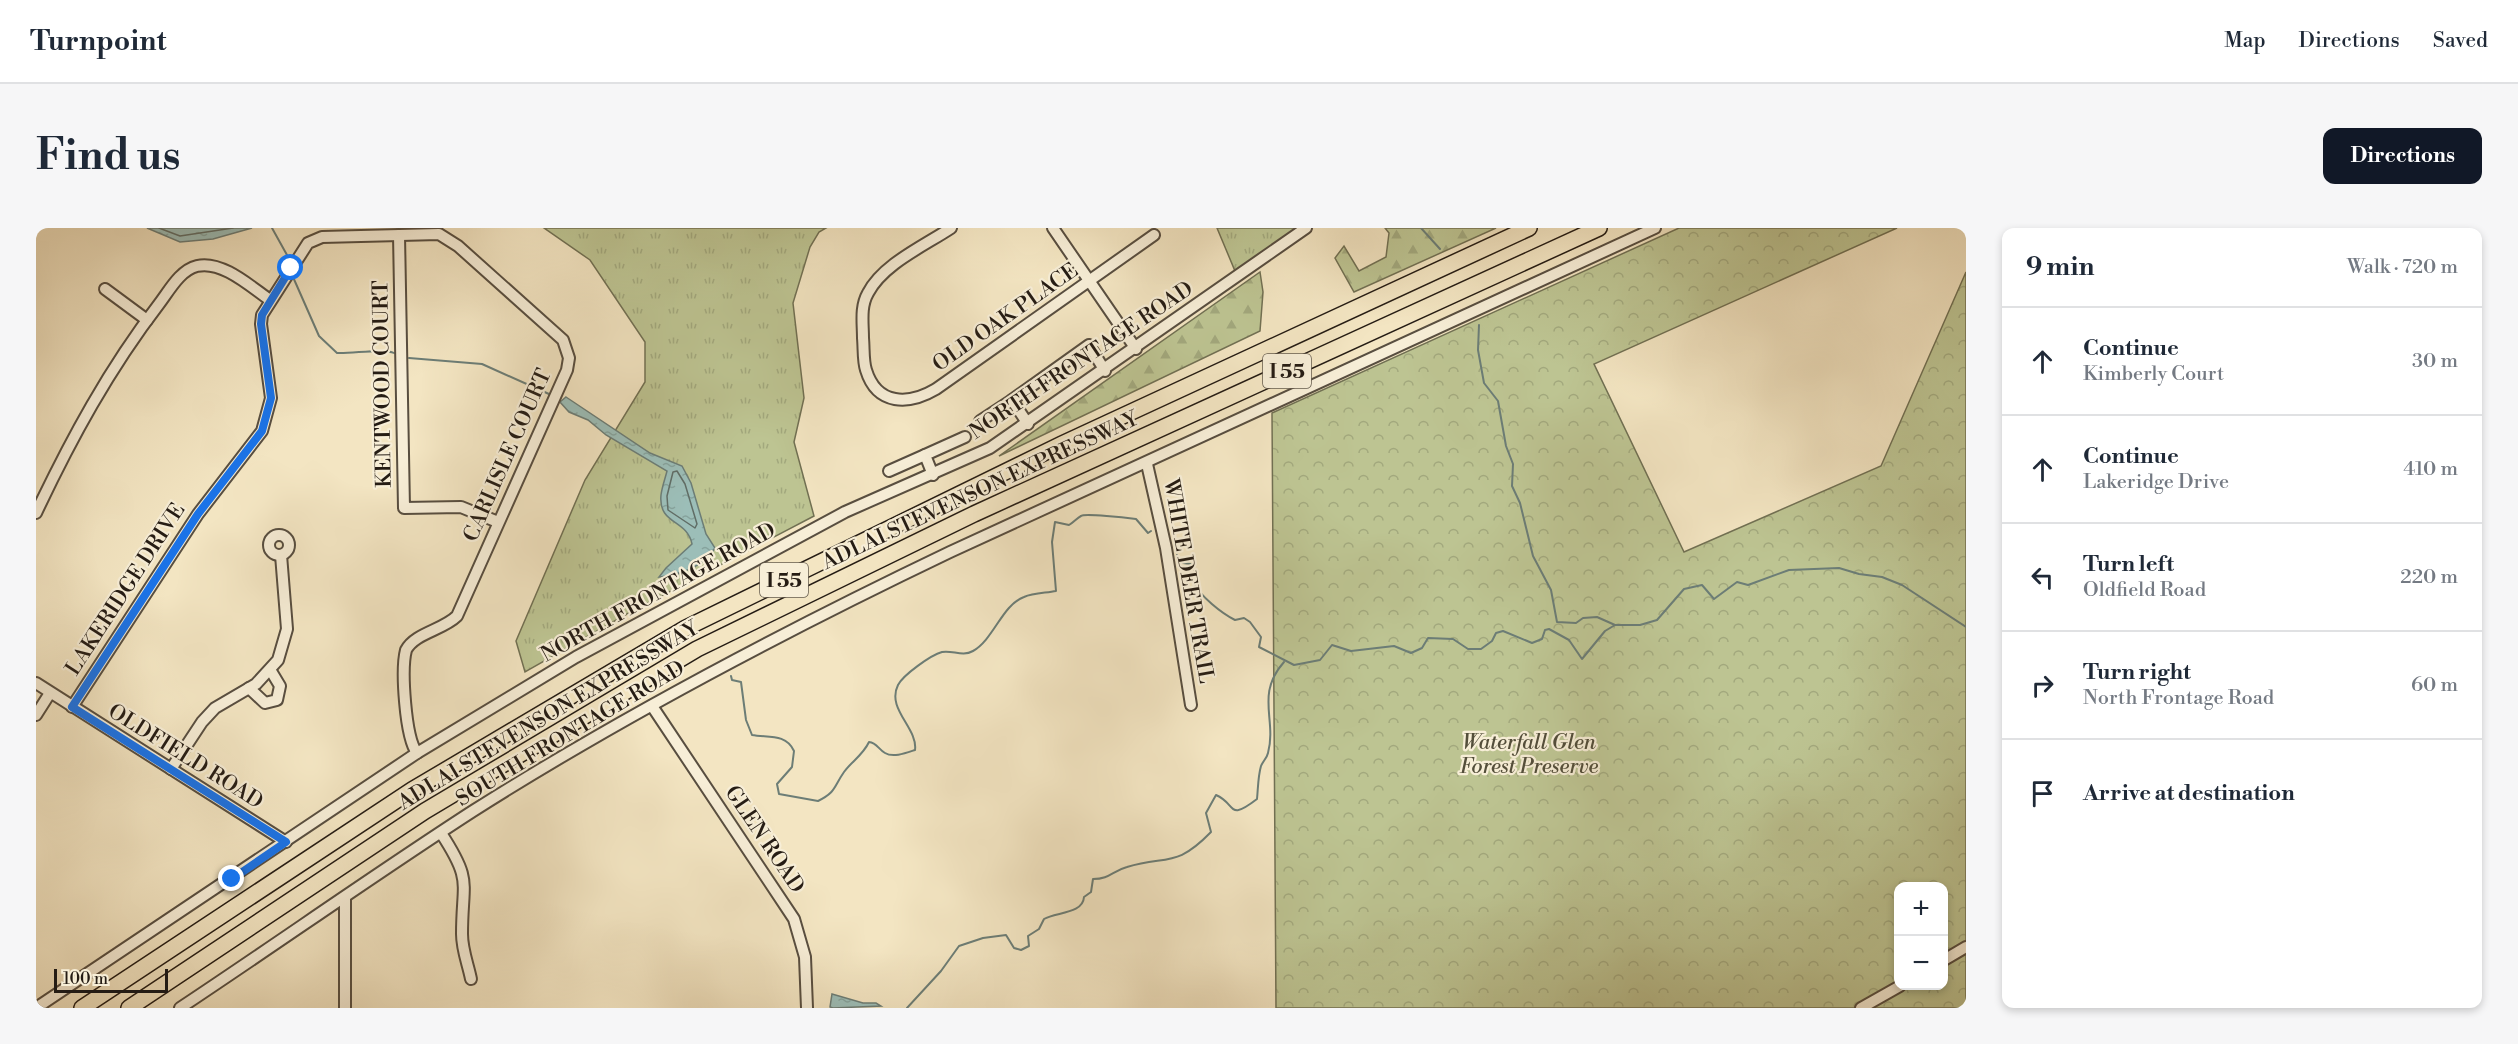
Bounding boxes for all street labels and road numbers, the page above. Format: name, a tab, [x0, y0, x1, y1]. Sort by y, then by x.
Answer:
street label: OLD OAK PLACE	[928, 258, 1083, 378]
street label: NORTH FRONTAGE ROAD	[965, 276, 1198, 446]
street label: KENTWOOD COURT	[368, 280, 398, 488]
road number: I 55	[1263, 354, 1311, 388]
street label: CARLISLE COURT	[458, 365, 558, 546]
street label: ADLAI STEVENSON EXPRESSWAY	[817, 405, 1144, 576]
street label: WHITE DEER TRAIL	[1157, 476, 1219, 685]
street label: LAKERIDGE DRIVE	[60, 498, 191, 681]
street label: NORTH FRONTAGE ROAD	[537, 517, 780, 668]
road number: I 55	[760, 563, 808, 597]
street label: ADLAI STEVENSON EXPRESSWAY	[393, 615, 705, 817]
street label: SOUTH FRONTAGE ROAD	[451, 655, 690, 812]
street label: OLDFIELD ROAD	[103, 699, 268, 815]
street label: GLEN ROAD	[719, 781, 810, 898]

